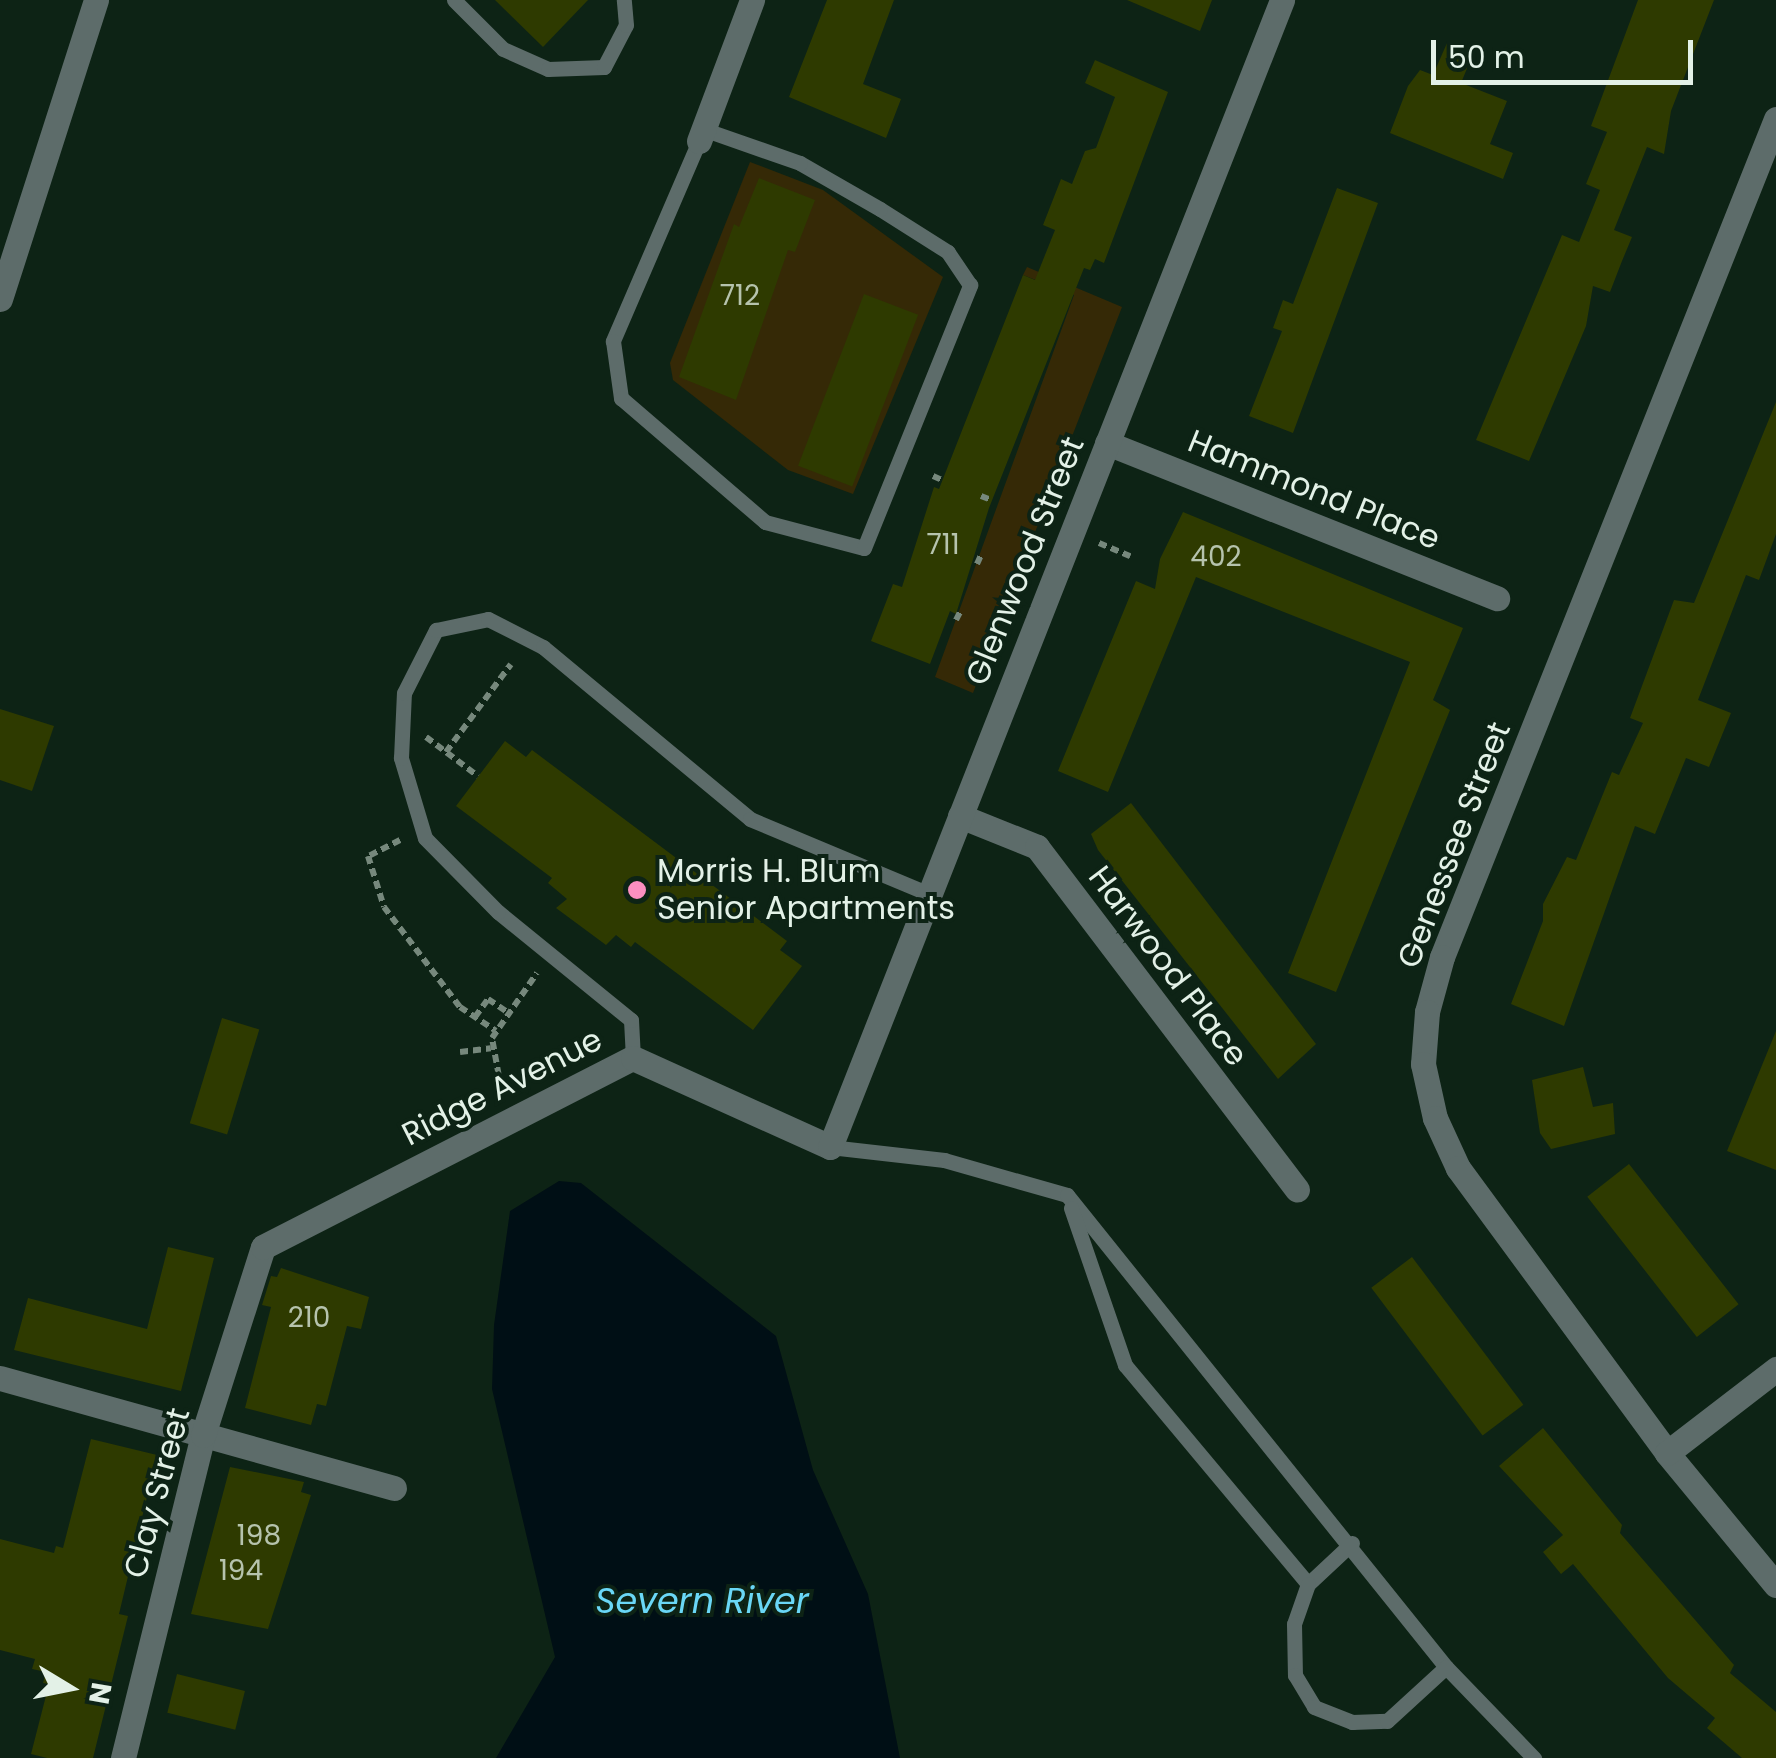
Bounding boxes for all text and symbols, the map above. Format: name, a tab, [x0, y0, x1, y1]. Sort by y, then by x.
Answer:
scale bar	[1436, 20, 1698, 82]
text: 50 m	[1448, 36, 1525, 79]
house number: 712	[720, 279, 760, 313]
street label: Hammond Place	[1183, 422, 1445, 558]
street label: Glenwood Street	[958, 431, 1092, 691]
house number: 711	[926, 528, 960, 562]
house number: 402	[1190, 540, 1242, 574]
street label: Genessee Street	[1389, 717, 1519, 973]
place label: Morris H. Blum Senior Apartments	[657, 853, 955, 928]
street label: Harwood Place	[1080, 858, 1256, 1074]
marker: Morris H. Blum Senior Apartments	[626, 879, 648, 901]
street label: Ridge Avenue	[396, 1020, 608, 1154]
house number: 210	[288, 1301, 330, 1335]
street label: Clay Street	[116, 1404, 198, 1582]
house number: 198	[237, 1519, 281, 1553]
house number: 194	[219, 1554, 263, 1588]
water label: Severn River	[595, 1580, 809, 1622]
north arrow	[20, 1638, 120, 1738]
text: N	[79, 1680, 121, 1707]

